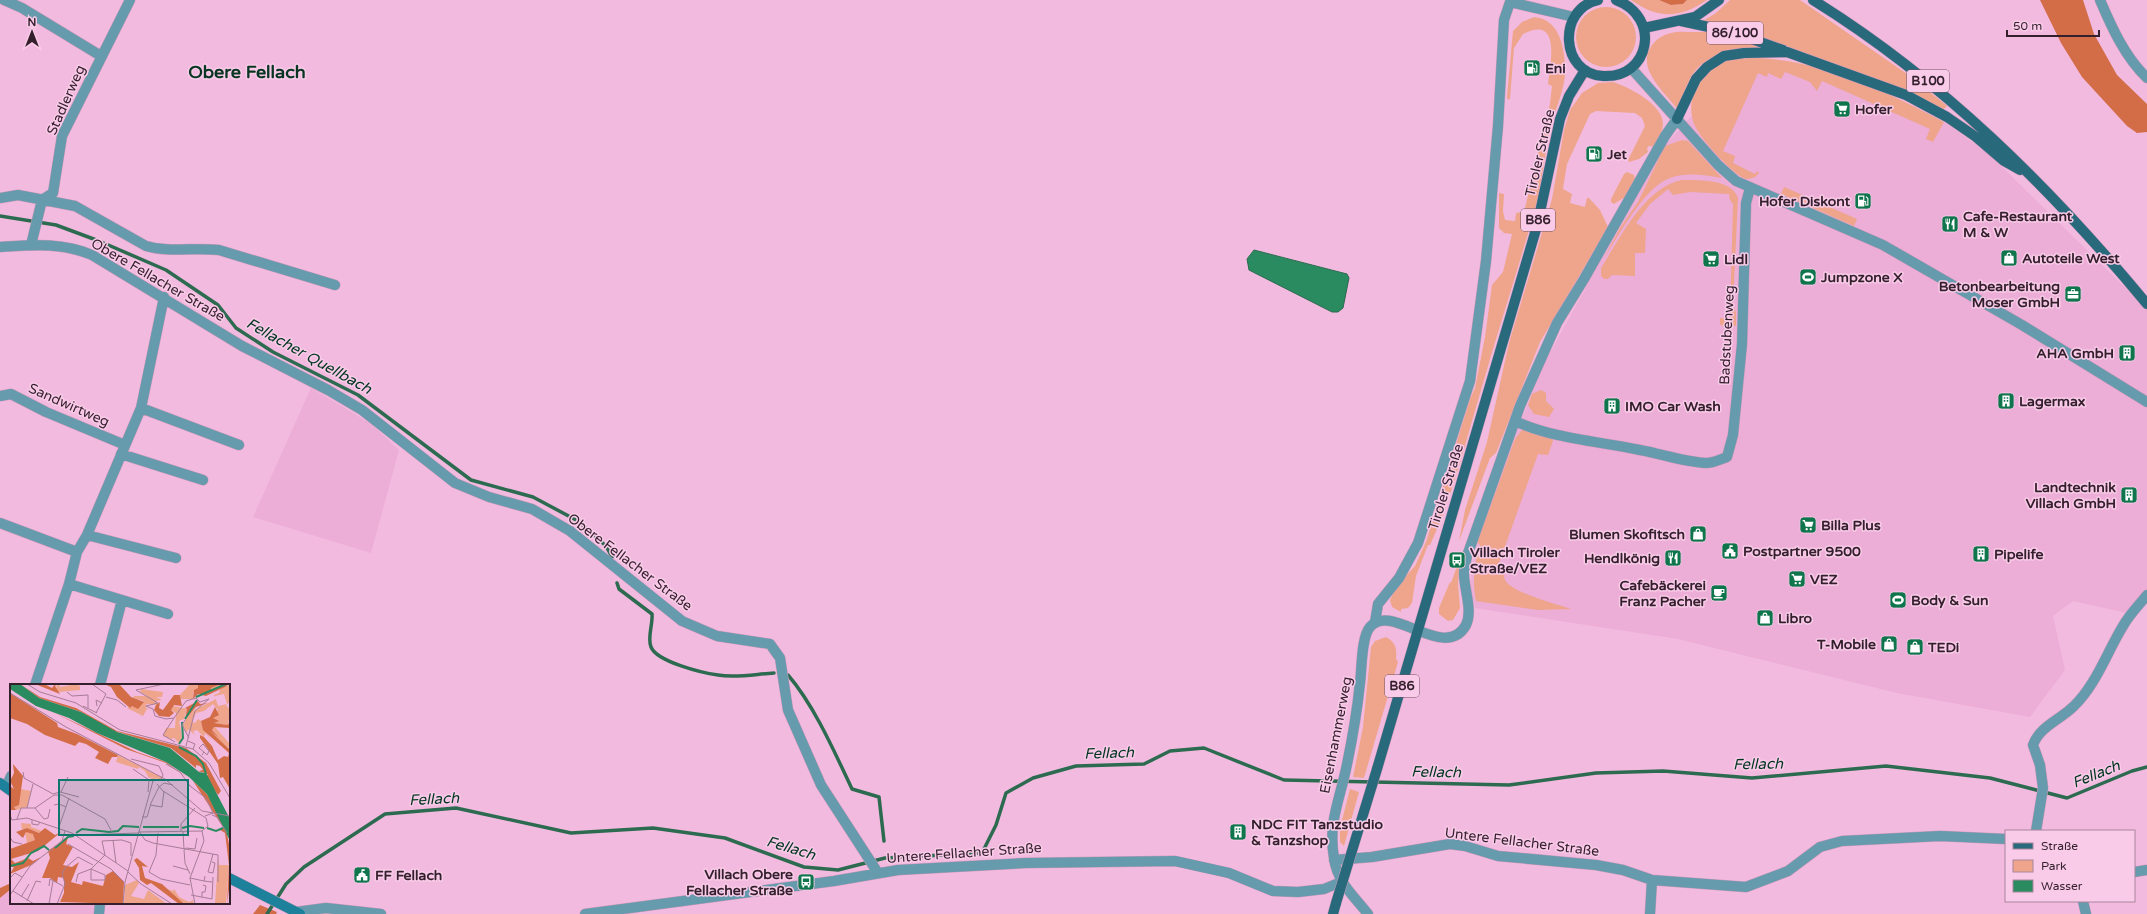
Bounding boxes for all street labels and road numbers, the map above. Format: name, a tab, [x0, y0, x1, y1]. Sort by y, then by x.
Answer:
road number: 86/100	[1707, 22, 1763, 44]
street label: Stadlerweg	[43, 62, 89, 138]
road number: B100	[1907, 70, 1949, 92]
street label: Tiroler Straße	[1522, 108, 1558, 198]
road number: B86	[1521, 209, 1555, 231]
street label: Obere Fellacher Straße	[88, 235, 228, 325]
street label: Badstubenweg	[1716, 285, 1738, 385]
street label: Sandwirtweg	[26, 380, 112, 430]
street label: Tiroler Straße	[1425, 442, 1467, 532]
street label: Obere Fellacher Straße	[564, 510, 696, 614]
street label: Eisenhammerweg	[1316, 675, 1356, 795]
road number: B86	[1385, 675, 1419, 697]
street label: Untere Fellacher Straße	[1444, 824, 1600, 860]
street label: Untere Fellacher Straße	[886, 839, 1042, 867]

